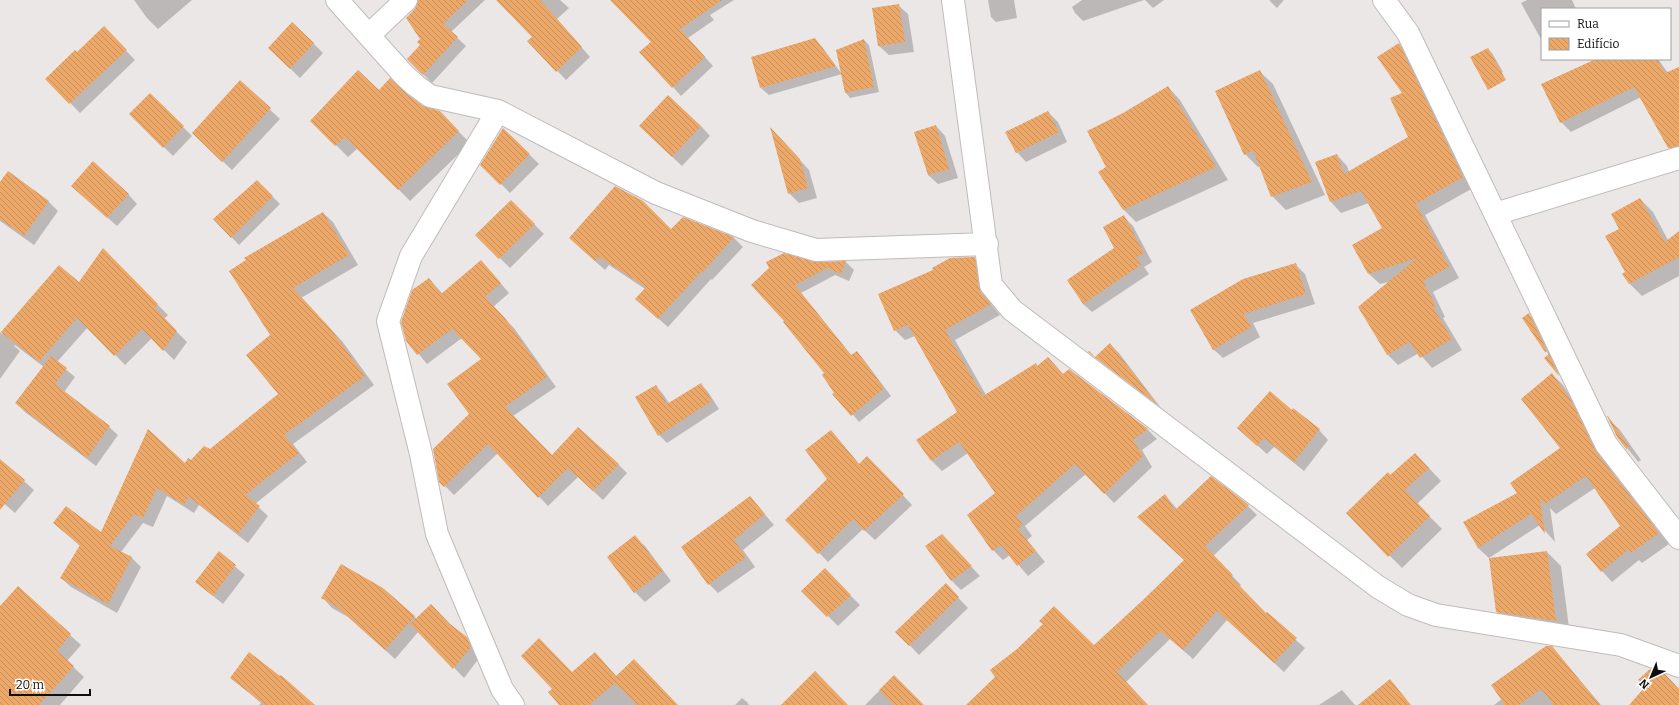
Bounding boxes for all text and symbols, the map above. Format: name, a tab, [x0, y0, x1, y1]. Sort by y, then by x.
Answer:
legend	[1541, 8, 1671, 60]
text: Rua	[1577, 17, 1599, 31]
text: Edifício	[1577, 37, 1619, 51]
north arrow	[1631, 657, 1671, 697]
scale bar	[10, 671, 90, 697]
text: N	[1636, 676, 1652, 691]
text: 20 m	[16, 678, 45, 692]

